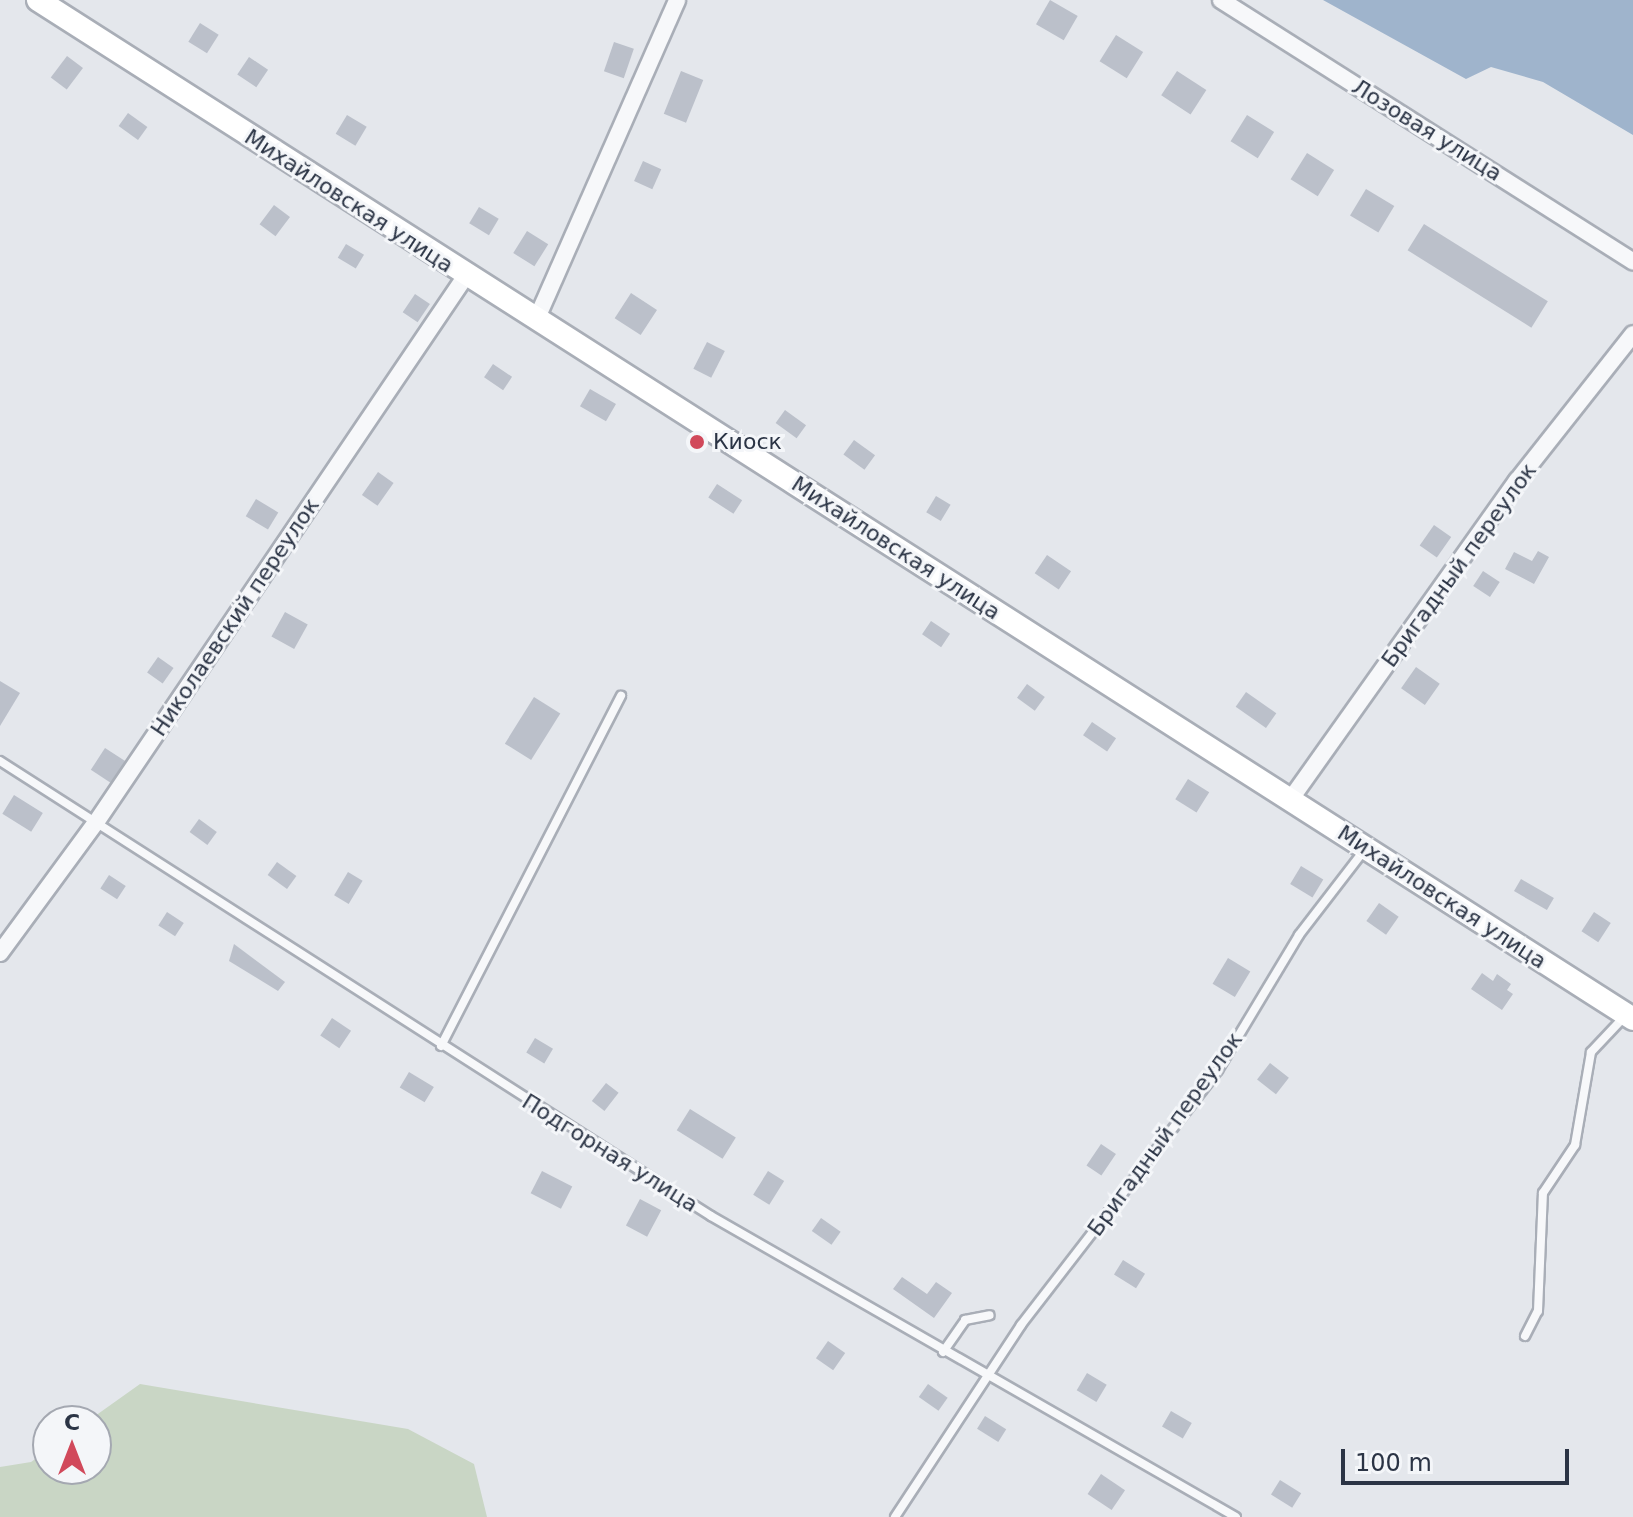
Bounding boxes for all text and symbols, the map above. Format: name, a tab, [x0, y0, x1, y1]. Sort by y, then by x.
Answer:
street label: Лозовая улица	[1347, 73, 1507, 187]
street label: Михайловская улица	[240, 124, 458, 278]
place label: Киоск	[713, 429, 782, 455]
marker: Киоск	[688, 433, 706, 451]
street label: Бригадный переулок	[1376, 458, 1542, 672]
street label: Михайловская улица	[787, 471, 1005, 625]
street label: Николаевский переулок	[145, 493, 325, 741]
street label: Михайловская улица	[1333, 820, 1551, 974]
street label: Бригадный переулок	[1082, 1027, 1248, 1241]
street label: Подгорная улица	[517, 1088, 703, 1218]
north arrow	[32, 1405, 112, 1485]
text: С	[64, 1410, 80, 1435]
scale bar	[1345, 1433, 1573, 1483]
text: 100 m	[1355, 1449, 1432, 1477]

